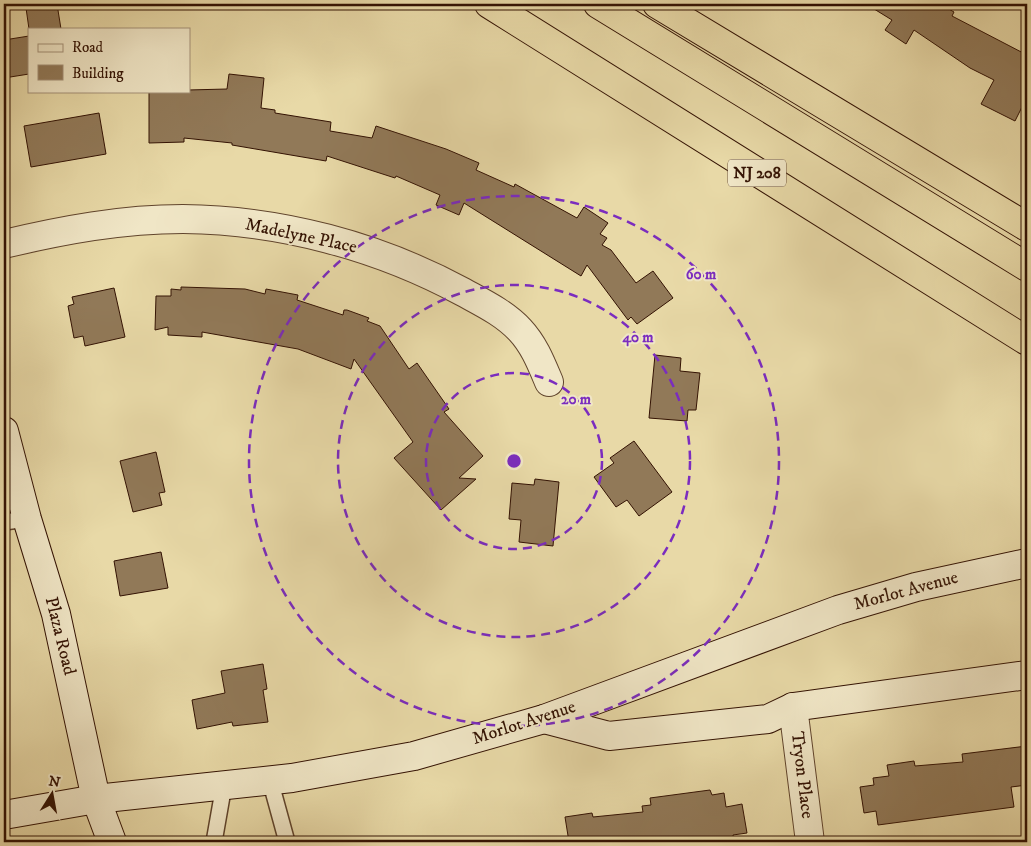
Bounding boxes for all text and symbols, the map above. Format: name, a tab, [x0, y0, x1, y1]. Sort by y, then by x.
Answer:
legend	[28, 28, 190, 92]
text: Road	[72, 38, 104, 57]
text: Building	[72, 64, 124, 83]
road number: NJ 208	[728, 160, 786, 187]
street label: Madelyne Place	[243, 213, 359, 259]
text: 60 m	[686, 265, 717, 284]
text: 40 m	[621, 328, 654, 347]
text: 20 m	[561, 390, 592, 409]
centre of rings	[505, 452, 523, 470]
street label: Morlot Avenue	[851, 567, 961, 615]
street label: Plaza Road	[40, 595, 80, 677]
street label: Morlot Avenue	[470, 696, 578, 750]
street label: Tryon Place	[786, 730, 818, 820]
north arrow	[28, 768, 78, 818]
text: N	[47, 772, 62, 792]

